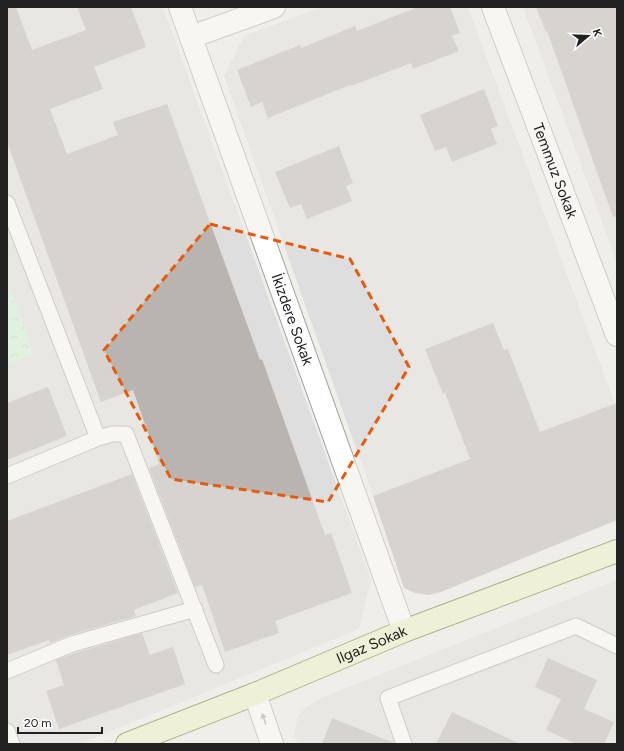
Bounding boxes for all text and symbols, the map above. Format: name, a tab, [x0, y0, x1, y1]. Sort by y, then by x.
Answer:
north arrow	[568, 16, 608, 56]
text: K	[590, 27, 605, 39]
street label: Temmuz Sokak	[529, 120, 581, 222]
street label: İkizdere Sokak	[267, 271, 317, 368]
street label: Ilgaz Sokak	[334, 622, 410, 668]
scale bar	[18, 709, 102, 735]
one-way arrow	[260, 713, 266, 725]
text: 20 m	[24, 716, 52, 730]

